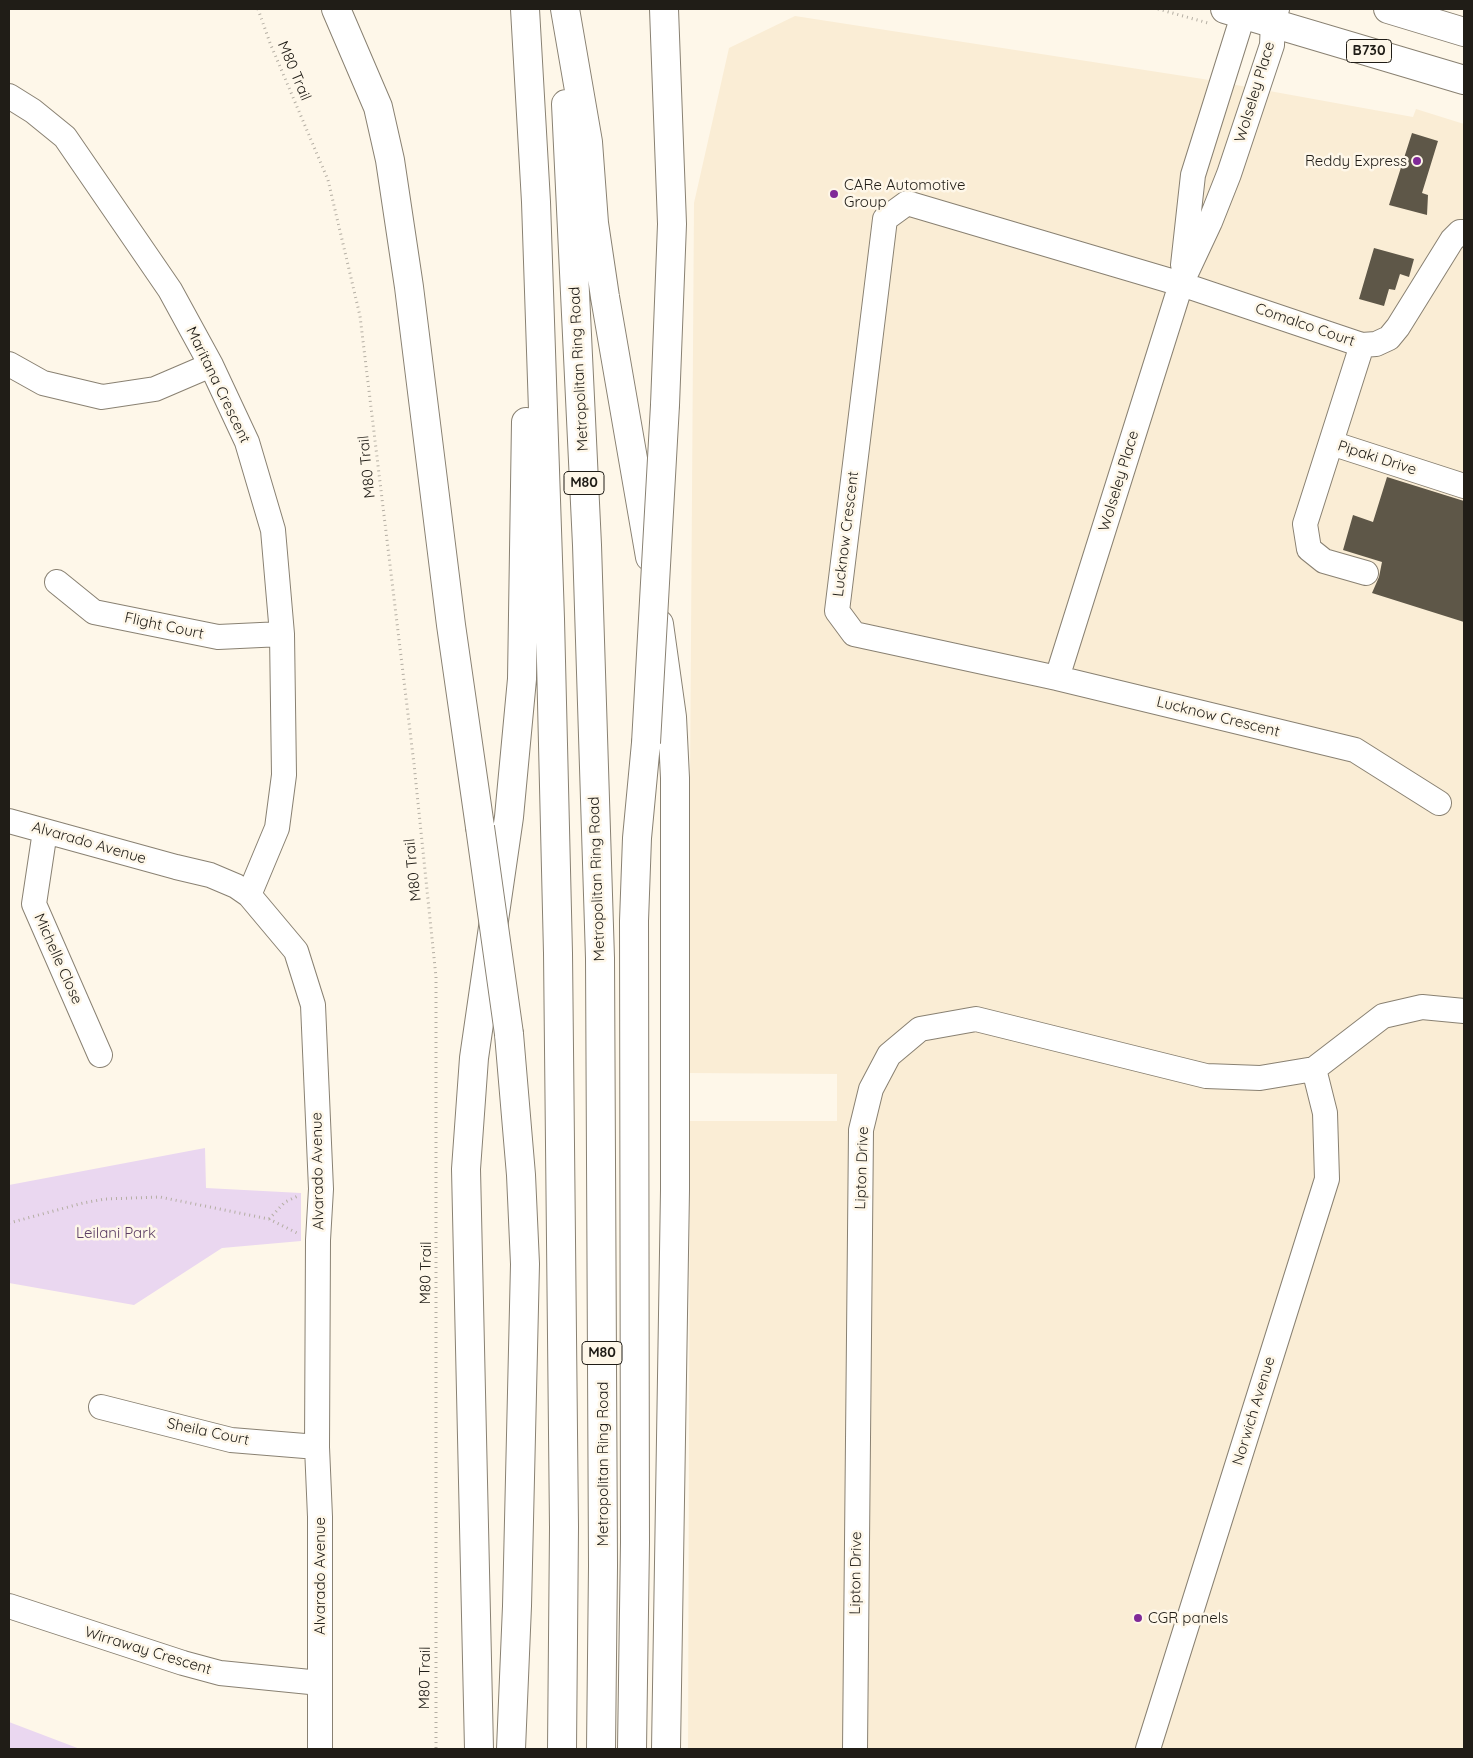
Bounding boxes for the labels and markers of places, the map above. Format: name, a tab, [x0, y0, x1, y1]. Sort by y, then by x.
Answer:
place label: Reddy Express	[1305, 152, 1407, 170]
marker: Reddy Express	[1411, 155, 1423, 167]
place label: CARe Automotive Group	[844, 176, 966, 211]
marker: CARe Automotive Group	[828, 188, 840, 200]
place label: CGR panels	[1148, 1609, 1228, 1627]
marker: CGR panels	[1132, 1612, 1144, 1624]

